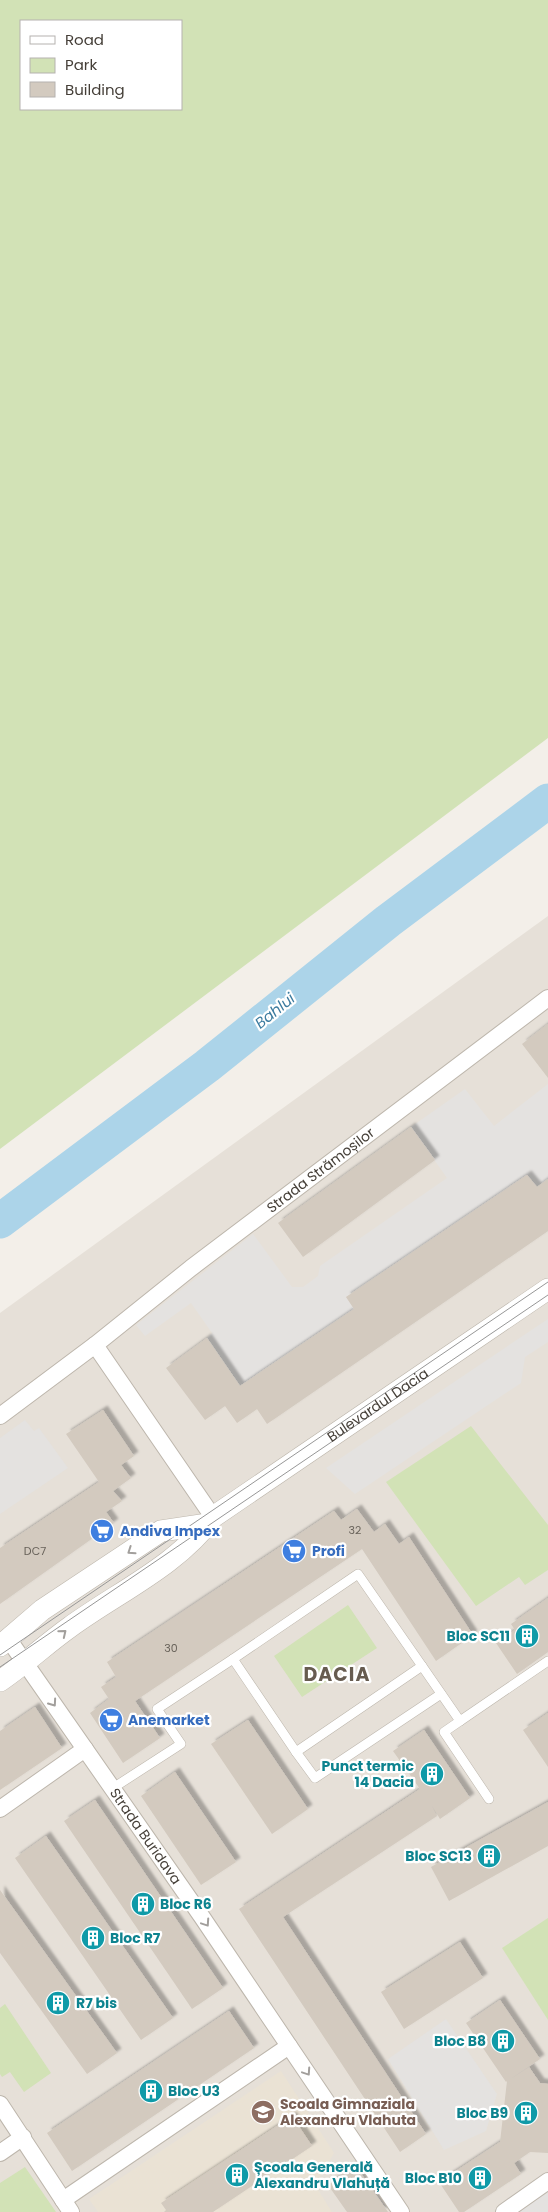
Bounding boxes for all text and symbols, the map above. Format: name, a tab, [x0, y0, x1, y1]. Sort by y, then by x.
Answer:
legend	[20, 20, 182, 110]
text: Road	[65, 29, 104, 50]
text: Park	[65, 54, 97, 75]
text: Building	[65, 79, 125, 100]
water label: Bahlui	[250, 988, 299, 1033]
street label: Strada Strămoșilor	[262, 1123, 379, 1217]
street label: Bulevardul Dacia	[323, 1363, 432, 1447]
supermarket icon: Andiva Impex	[89, 1518, 115, 1544]
place label: Andiva Impex	[120, 1521, 221, 1541]
house number: 32	[349, 1522, 361, 1538]
supermarket icon: Profi	[281, 1538, 307, 1564]
place label: Profi	[312, 1541, 345, 1561]
house number: DC7	[24, 1543, 46, 1559]
one-way arrow	[127, 1544, 136, 1554]
building icon: Bloc SC11	[514, 1623, 540, 1649]
place label: Bloc SC11	[446, 1626, 510, 1646]
one-way arrow	[57, 1630, 66, 1638]
house number: 30	[164, 1640, 178, 1656]
district label: DACIA	[304, 1661, 370, 1688]
one-way arrow	[47, 1697, 56, 1707]
supermarket icon: Anemarket	[98, 1707, 124, 1733]
place label: Anemarket	[128, 1710, 210, 1730]
place label: Punct termic 14 Dacia	[322, 1756, 415, 1792]
building icon: Punct termic 14 Dacia	[419, 1761, 445, 1787]
street label: Strada Buridava	[105, 1784, 186, 1888]
building icon: Bloc SC13	[476, 1843, 502, 1869]
place label: Bloc SC13	[405, 1846, 472, 1866]
building icon: Bloc R6	[130, 1891, 156, 1917]
place label: Bloc R6	[160, 1894, 212, 1914]
one-way arrow	[200, 1917, 209, 1927]
building icon: Bloc R7	[80, 1925, 106, 1951]
place label: Bloc R7	[110, 1928, 161, 1948]
building icon: R7 bis	[45, 1990, 71, 2016]
place label: R7 bis	[76, 1993, 117, 2013]
building icon: Bloc B8	[490, 2028, 516, 2054]
place label: Bloc B8	[434, 2031, 486, 2051]
one-way arrow	[301, 2066, 310, 2076]
building icon: Bloc U3	[138, 2078, 164, 2104]
place label: Bloc U3	[168, 2081, 220, 2101]
place label: Scoala Gimnaziala Alexandru Vlahuta	[280, 2094, 416, 2130]
school or university icon: Scoala Gimnaziala Alexandru Vlahuta	[250, 2099, 276, 2125]
building icon: Bloc B9	[513, 2100, 539, 2126]
place label: Bloc B9	[456, 2103, 508, 2123]
place label: Școala Generală Alexandru Vlahuță	[254, 2157, 390, 2193]
building icon: Școala Generală Alexandru Vlahuță	[224, 2162, 250, 2188]
building icon: Bloc B10	[467, 2165, 493, 2191]
place label: Bloc B10	[405, 2168, 462, 2188]

